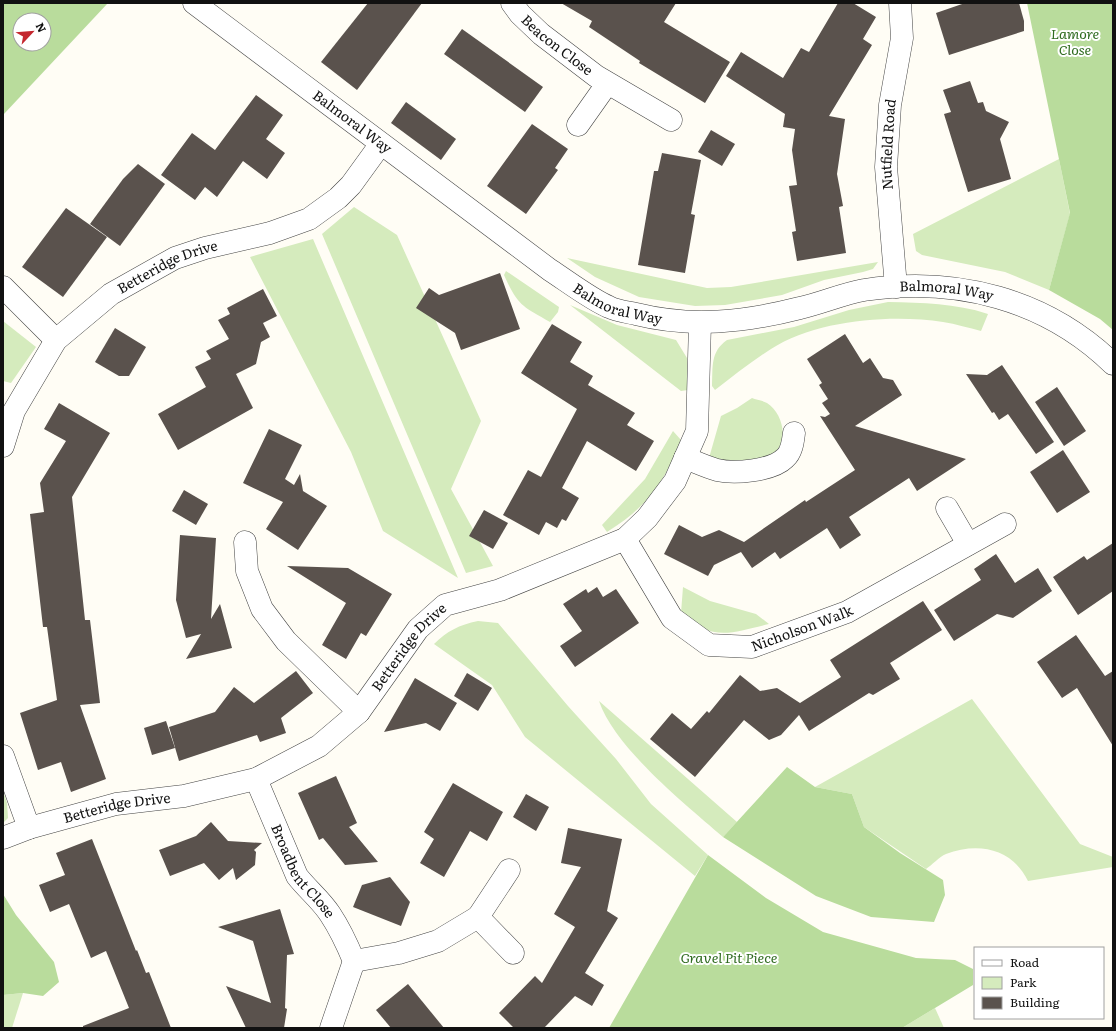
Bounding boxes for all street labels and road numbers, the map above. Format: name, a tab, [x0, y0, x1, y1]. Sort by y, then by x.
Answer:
street label: Beacon Close	[517, 9, 598, 79]
street label: Balmoral Way	[309, 85, 398, 158]
street label: Nutfield Road	[875, 97, 900, 191]
street label: Betteridge Drive	[113, 234, 219, 298]
street label: Balmoral Way	[899, 275, 997, 305]
street label: Balmoral Way	[570, 278, 665, 328]
street label: Betteridge Drive	[366, 598, 450, 695]
street label: Nicholson Walk	[748, 599, 857, 656]
street label: Betteridge Drive	[61, 787, 171, 827]
street label: Broadbent Close	[267, 820, 341, 921]

